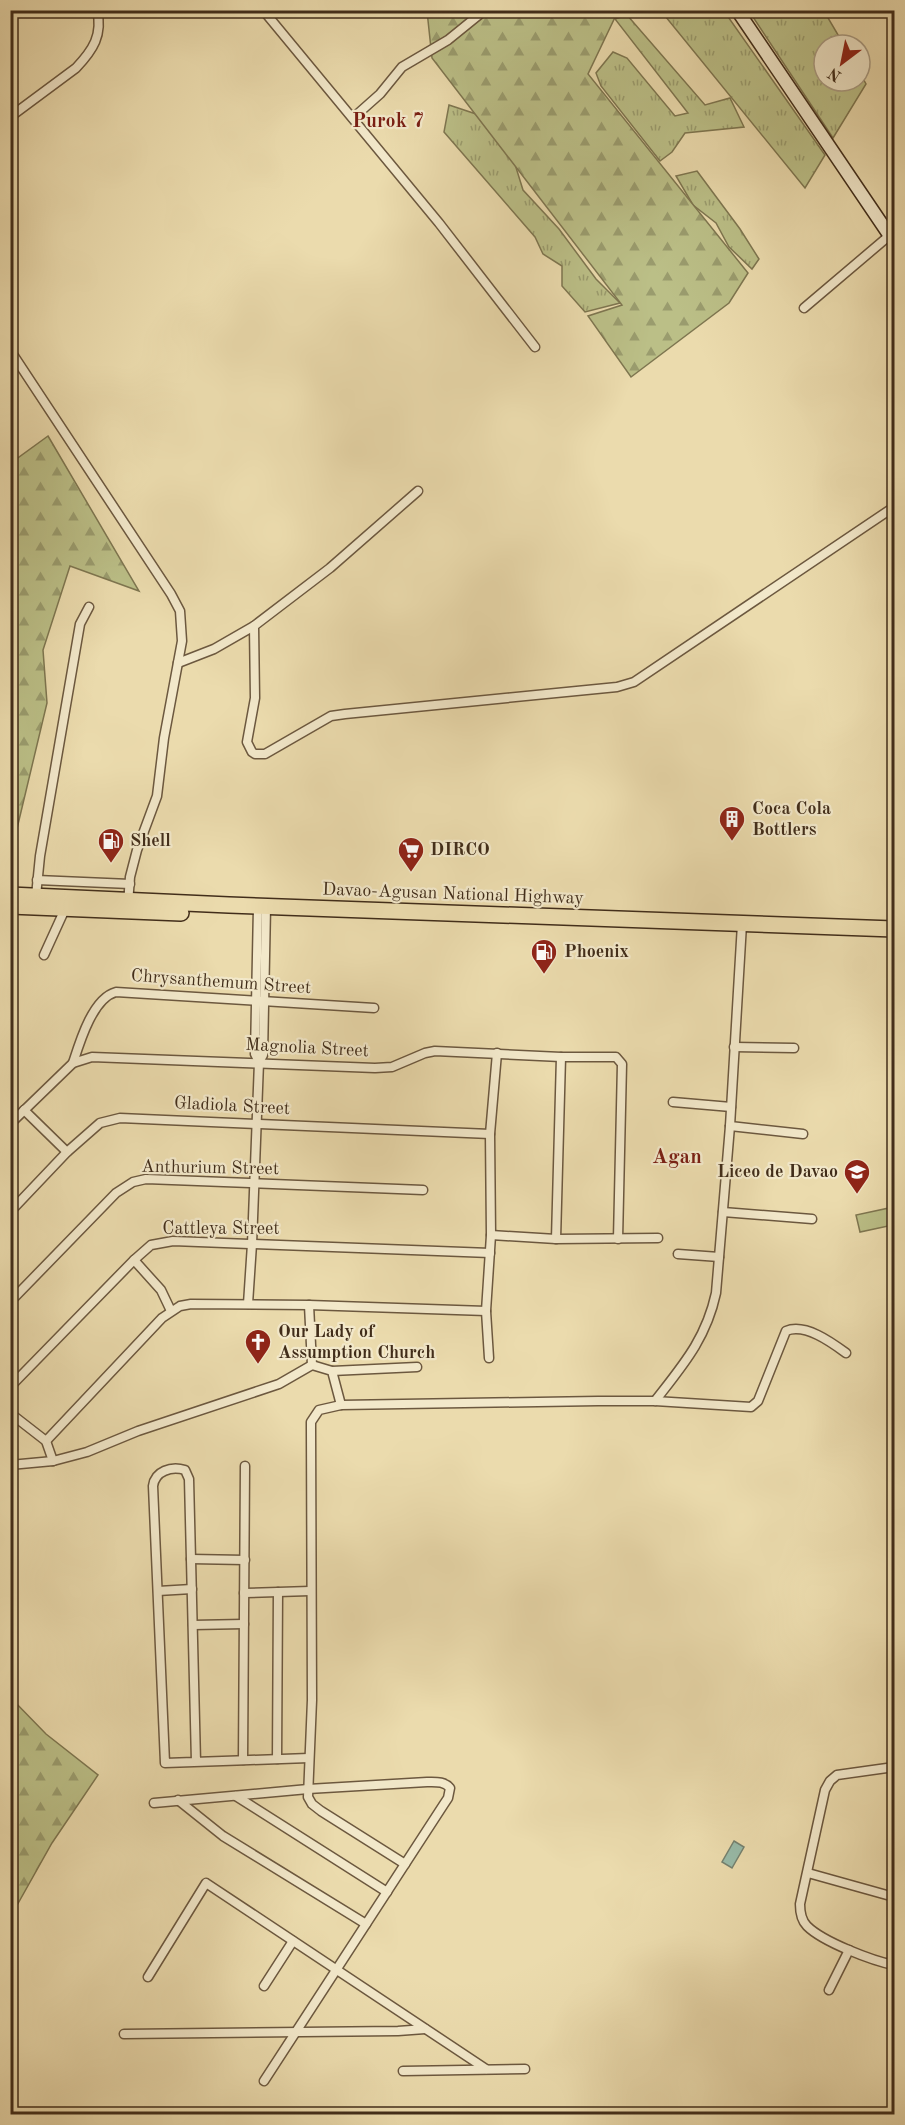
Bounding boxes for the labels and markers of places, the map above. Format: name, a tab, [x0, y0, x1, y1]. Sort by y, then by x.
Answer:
place label: Coca Cola Bottlers	[752, 800, 831, 839]
building icon: Coca Cola Bottlers	[717, 804, 747, 842]
fuel station icon: Shell	[96, 826, 126, 864]
place label: Shell	[130, 832, 171, 850]
supermarket icon: DIRCO	[396, 835, 426, 873]
place label: DIRCO	[430, 841, 490, 859]
fuel station icon: Phoenix	[529, 937, 559, 975]
place label: Phoenix	[564, 943, 629, 961]
school or university icon: Liceo de Davao	[842, 1157, 872, 1195]
place label: Liceo de Davao	[717, 1163, 838, 1181]
place label: Our Lady of Assumption Church	[278, 1323, 435, 1362]
church icon: Our Lady of Assumption Church	[243, 1327, 273, 1365]

